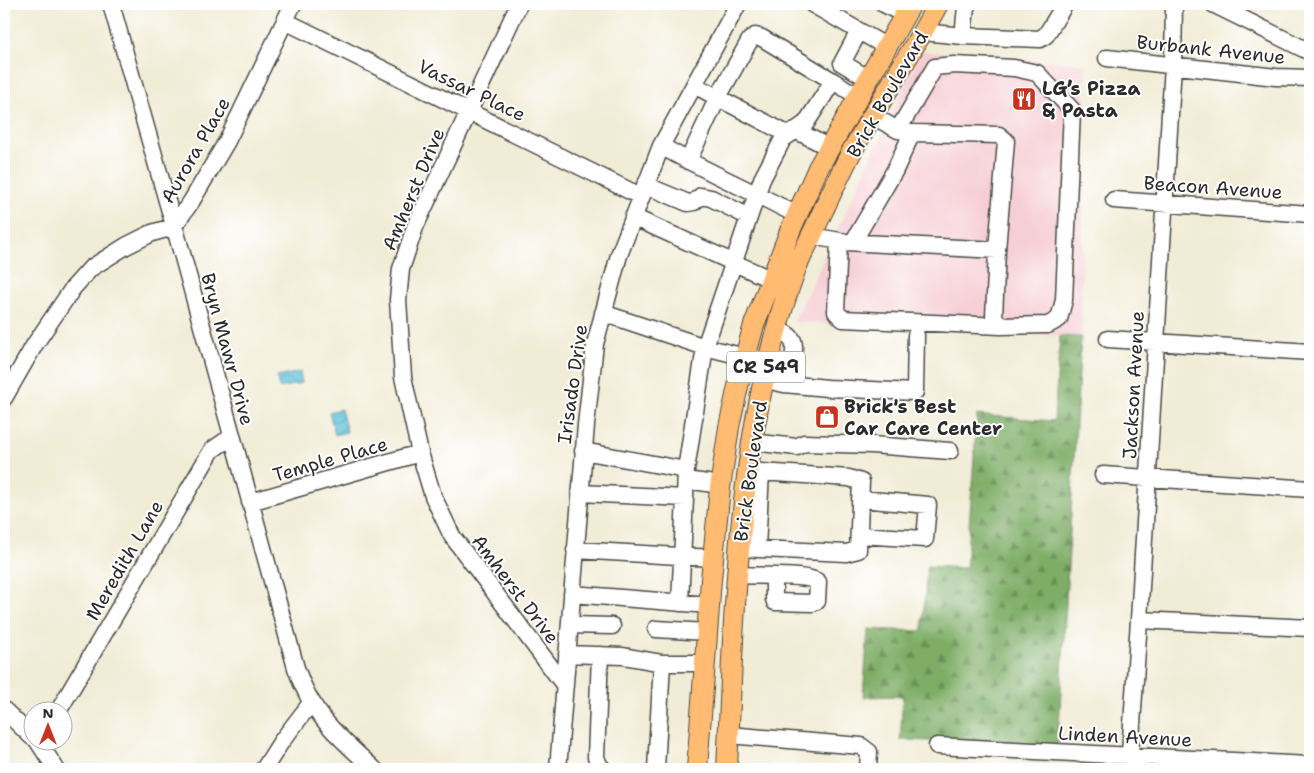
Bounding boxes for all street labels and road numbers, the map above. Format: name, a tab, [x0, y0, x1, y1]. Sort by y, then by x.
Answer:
street label: Brick Boulevard	[841, 26, 934, 162]
street label: Burbank Avenue	[1135, 29, 1286, 70]
street label: Vassar Place	[414, 54, 530, 127]
street label: Aurora Place	[155, 93, 236, 208]
street label: Amherst Drive	[376, 124, 450, 254]
street label: Beacon Avenue	[1143, 170, 1283, 205]
street label: Bryn Mawr Drive	[195, 270, 260, 428]
street label: Jackson Avenue	[1117, 310, 1150, 460]
street label: Irisado Drive	[552, 323, 593, 445]
road number: CR 549	[727, 352, 805, 382]
street label: Brick Boulevard	[728, 399, 773, 543]
street label: Temple Place	[270, 431, 390, 488]
street label: Meredith Lane	[80, 496, 169, 625]
street label: Amherst Drive	[466, 530, 565, 649]
street label: Linden Avenue	[1057, 721, 1193, 752]

